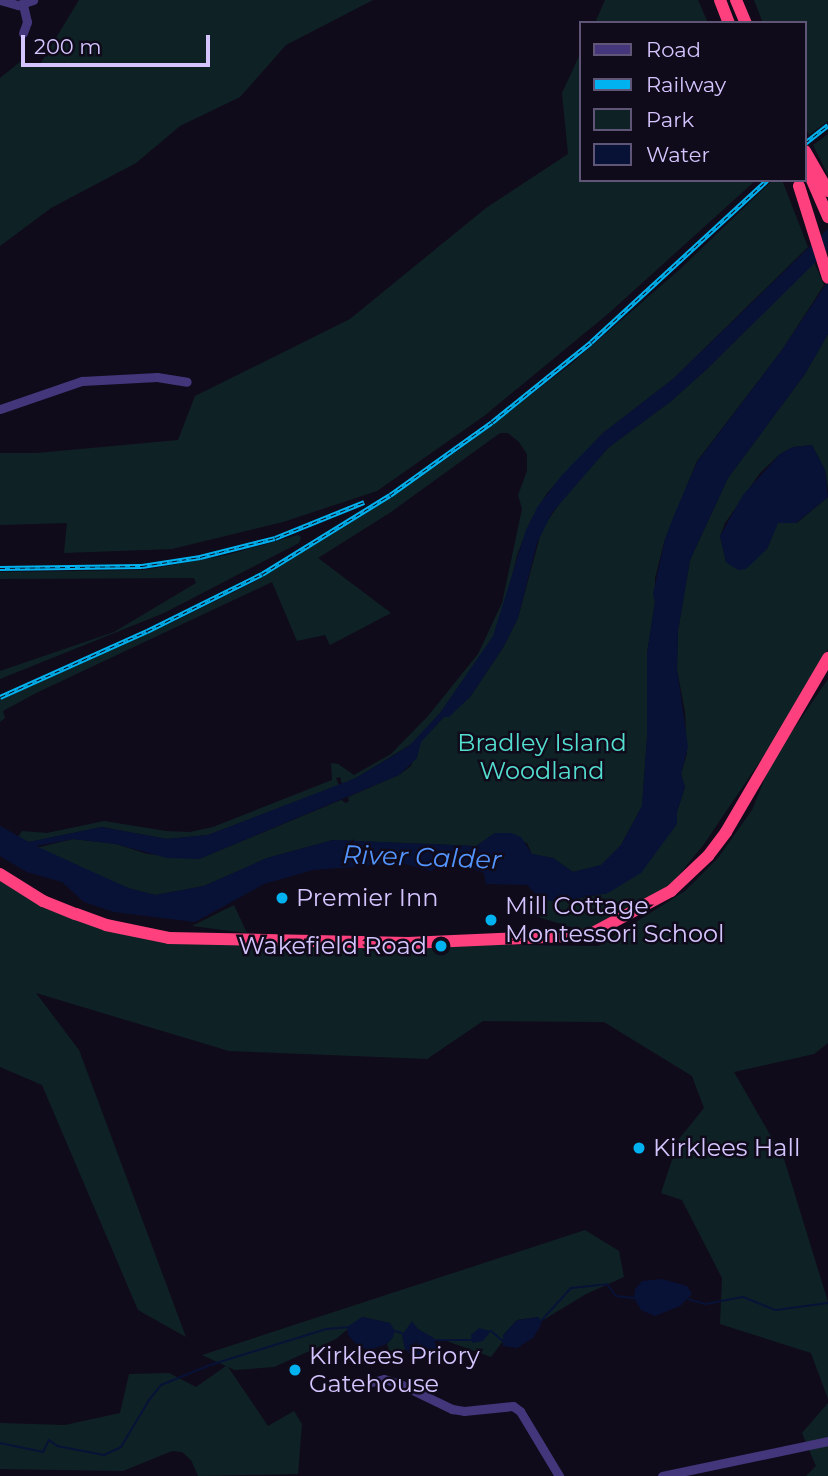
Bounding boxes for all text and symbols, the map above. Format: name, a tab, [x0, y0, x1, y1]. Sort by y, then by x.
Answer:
scale bar	[24, 21, 214, 65]
legend	[580, 21, 807, 182]
text: 200 m	[34, 34, 101, 59]
text: Road	[646, 37, 701, 62]
text: Railway	[646, 72, 726, 97]
text: Park	[646, 107, 694, 132]
text: Water	[646, 142, 710, 167]
park label: Bradley Island Woodland	[457, 729, 627, 785]
water label: River Calder	[342, 840, 502, 876]
place label: Premier Inn	[296, 884, 439, 912]
marker: Premier Inn	[274, 890, 290, 906]
place label: Mill Cottage Montessori School	[505, 892, 724, 948]
marker: Mill Cottage Montessori School	[483, 912, 499, 928]
place label: Wakefield Road	[238, 932, 427, 960]
marker: Wakefield Road	[433, 938, 449, 954]
place label: Kirklees Hall	[653, 1134, 800, 1162]
marker: Kirklees Hall	[631, 1140, 647, 1156]
place label: Kirklees Priory Gatehouse	[309, 1342, 480, 1398]
marker: Kirklees Priory Gatehouse	[287, 1362, 303, 1378]

